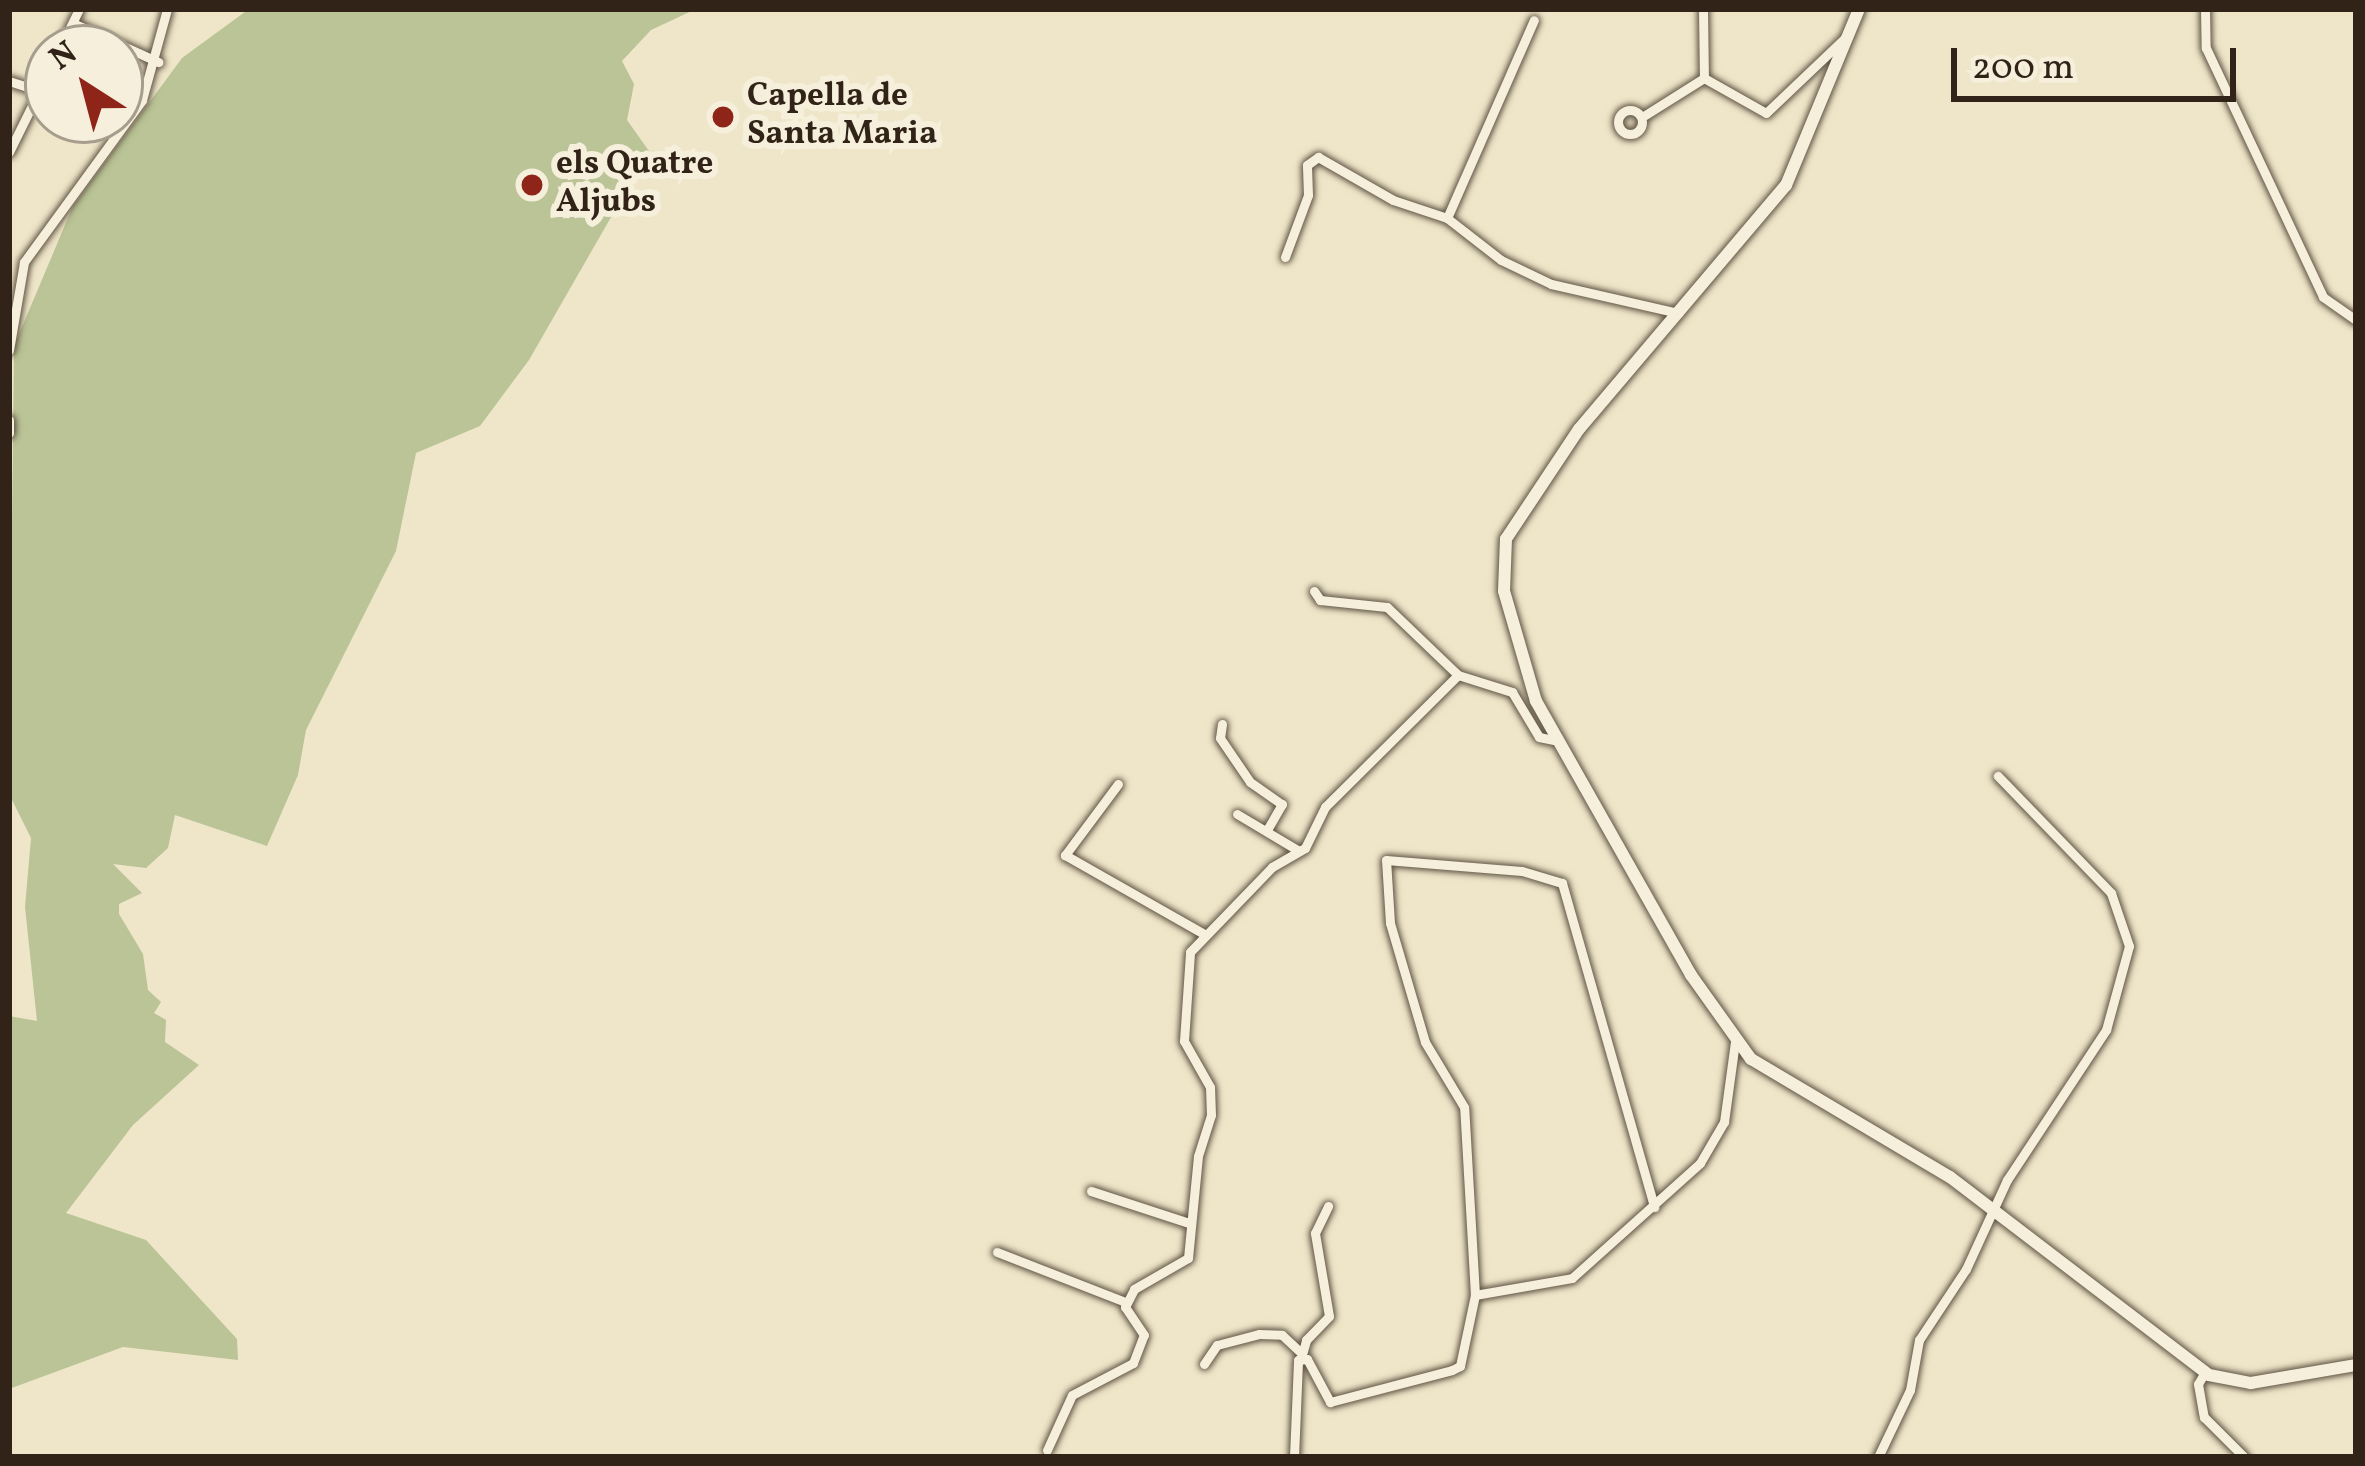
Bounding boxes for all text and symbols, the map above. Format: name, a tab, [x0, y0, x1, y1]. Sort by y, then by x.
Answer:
north arrow	[24, 24, 144, 144]
scale bar	[1957, 24, 2242, 98]
text: N	[41, 32, 88, 83]
text: 200 m	[1972, 44, 2074, 94]
place label: Capella de Santa Maria	[747, 78, 937, 156]
marker: Capella de Santa Maria	[710, 104, 736, 130]
place label: els Quatre Aljubs	[556, 146, 713, 224]
marker: els Quatre Aljubs	[519, 172, 545, 198]

